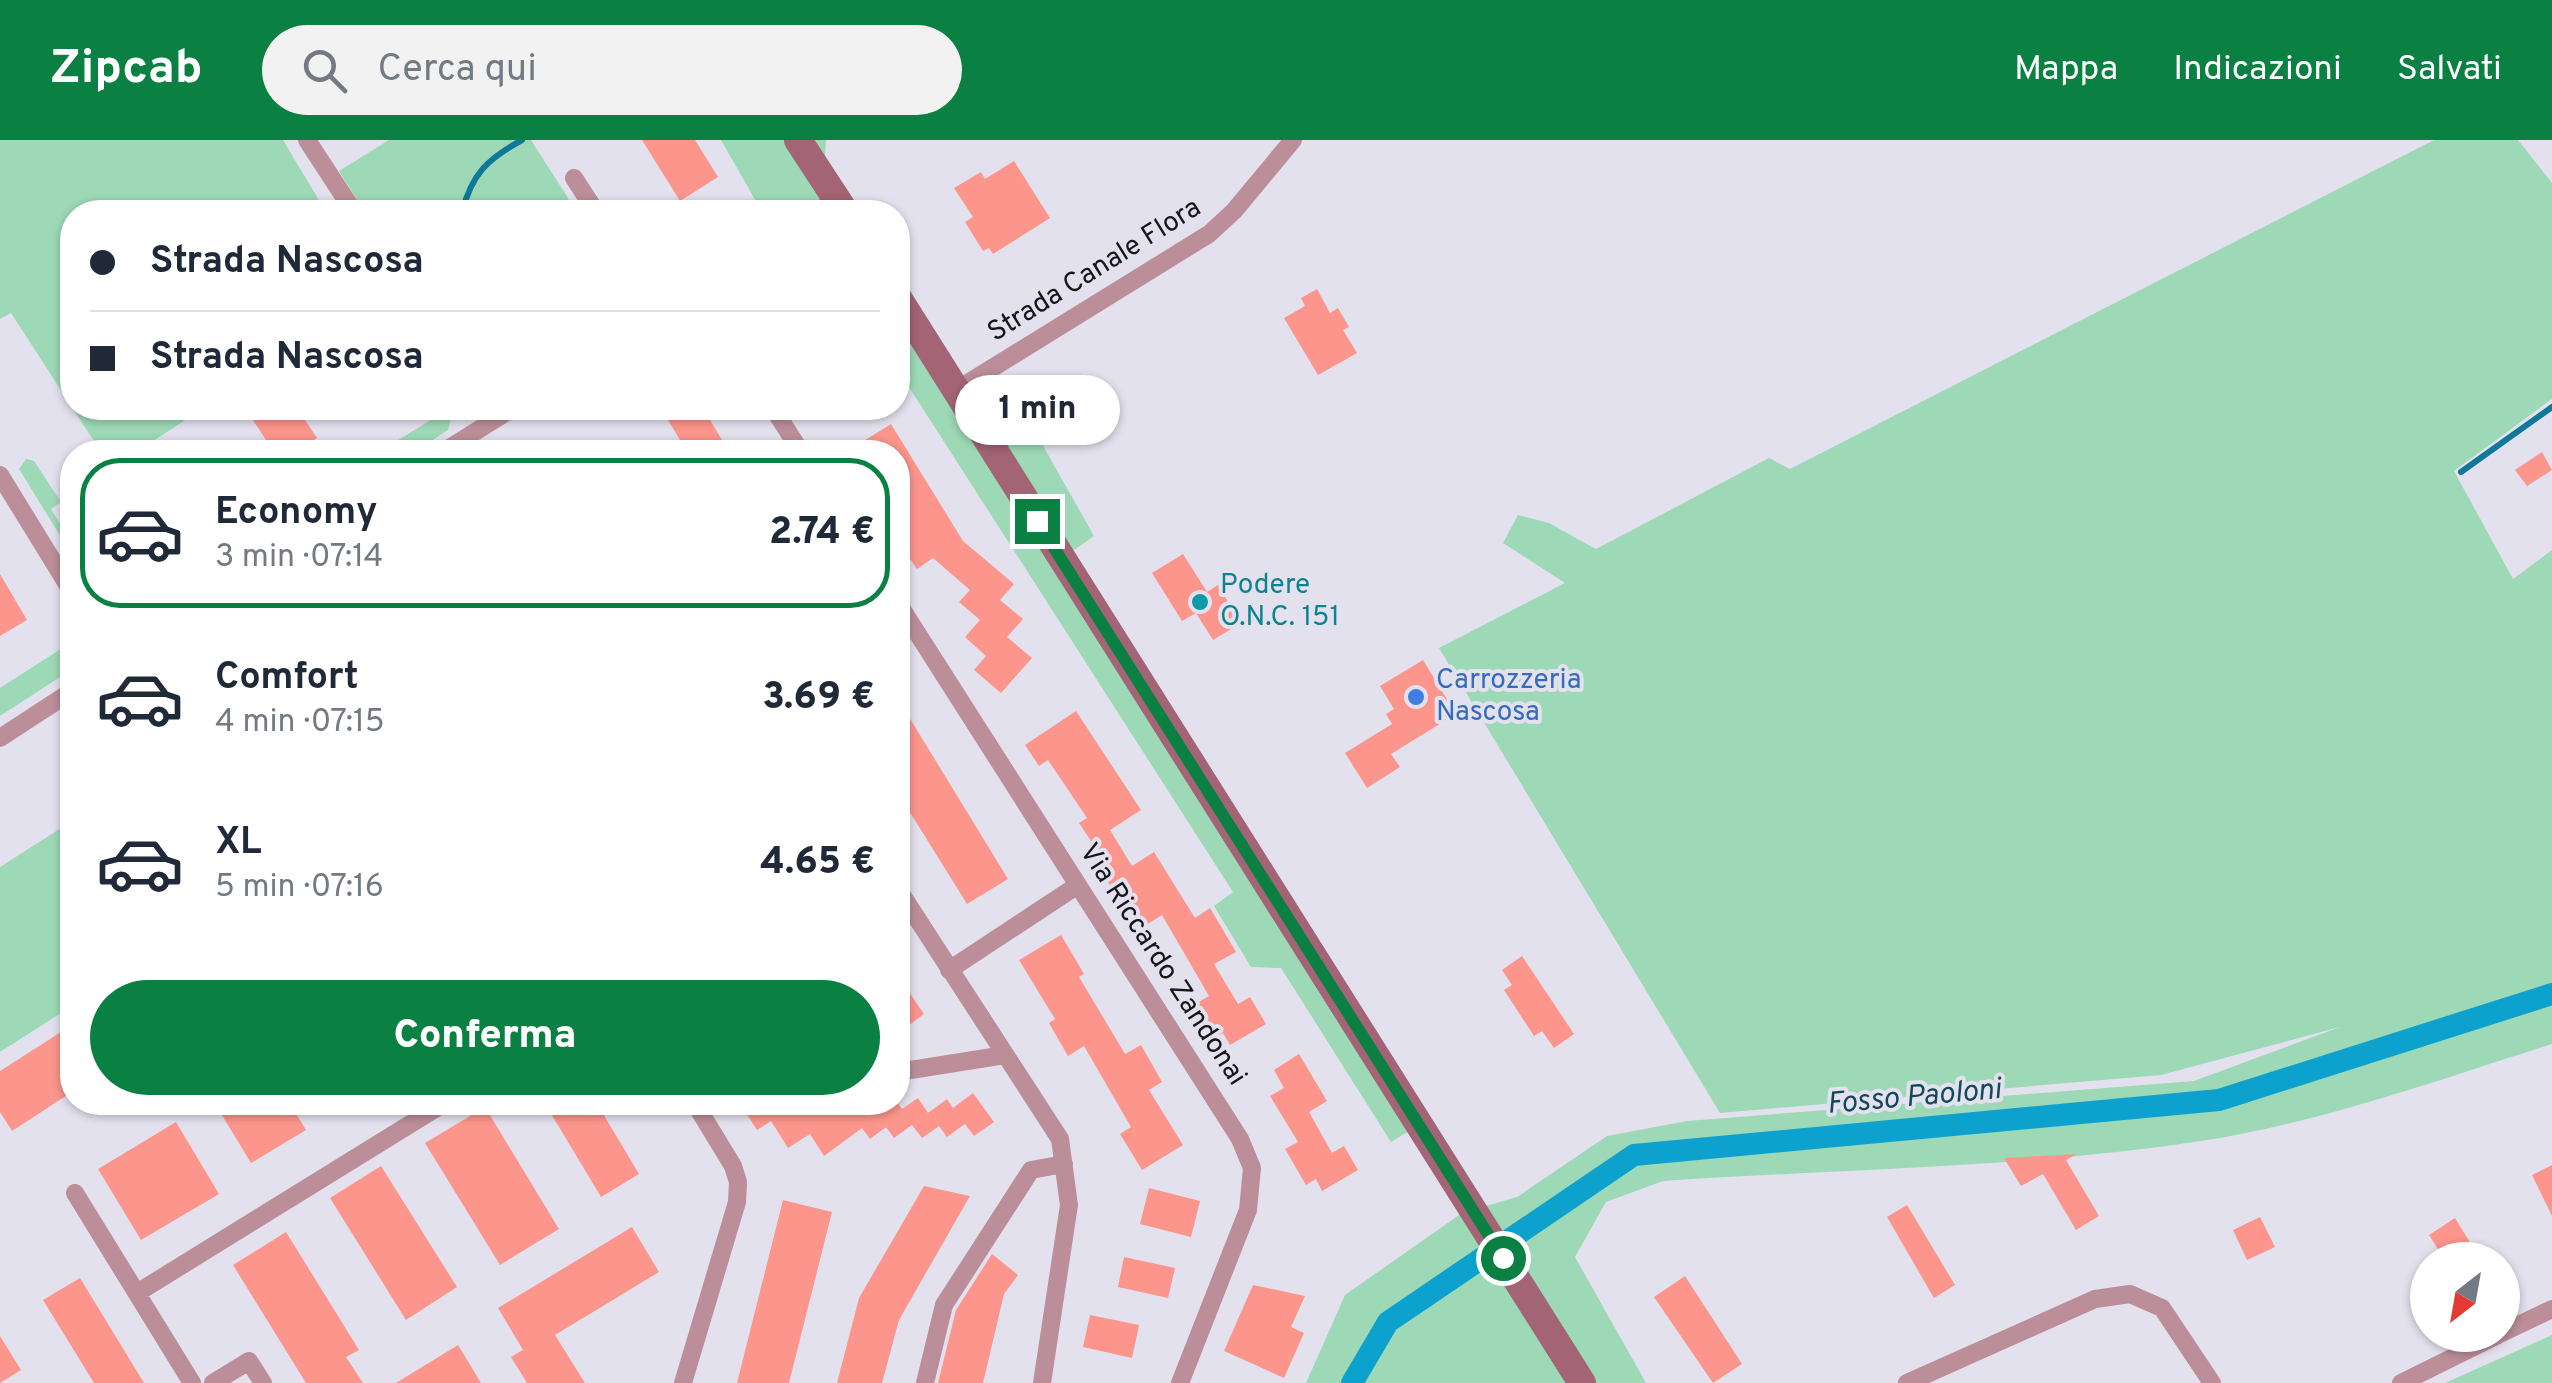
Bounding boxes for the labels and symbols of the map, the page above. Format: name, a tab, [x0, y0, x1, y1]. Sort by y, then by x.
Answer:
street label: Strada Canale Flora	[982, 191, 1208, 351]
callout: 1 min	[954, 376, 1120, 446]
route end	[1015, 499, 1060, 544]
place label: Podere O.N.C. 151	[1220, 568, 1340, 636]
marker: Podere O.N.C. 151	[1189, 591, 1211, 613]
place label: Carrozzeria Nascosa	[1436, 663, 1581, 731]
marker: Carrozzeria Nascosa	[1405, 686, 1427, 708]
street label: Via Riccardo Zandonai	[1070, 837, 1254, 1093]
water label: Fosso Paoloni	[1825, 1072, 2004, 1124]
route start	[1481, 1236, 1526, 1281]
north arrow	[2410, 1242, 2520, 1352]

